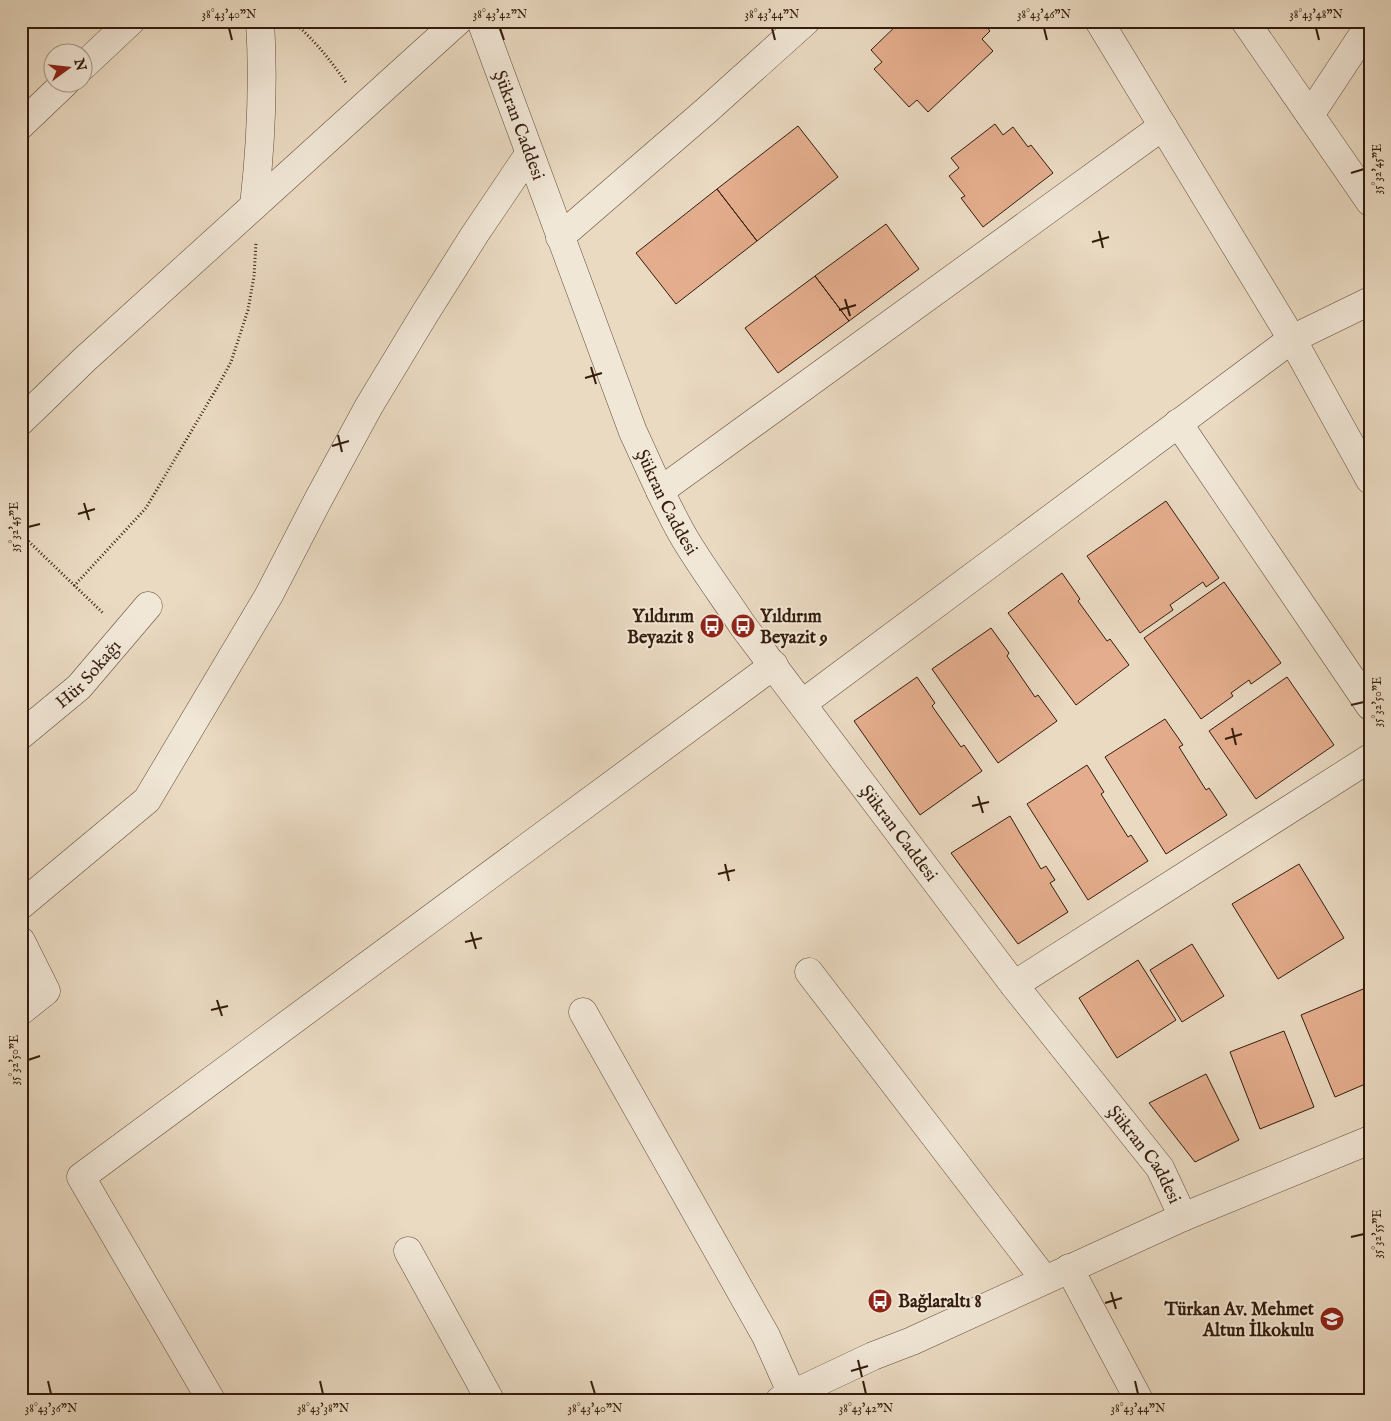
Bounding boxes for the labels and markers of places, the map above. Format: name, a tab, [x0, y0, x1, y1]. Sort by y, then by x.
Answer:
place label: Yıldırım Beyazit 8	[627, 606, 694, 650]
place label: Yıldırım Beyazit 9	[760, 606, 828, 650]
bus stop icon: Yıldırım Beyazit 8	[699, 613, 725, 639]
bus stop icon: Yıldırım Beyazit 9	[730, 613, 756, 639]
bus stop icon: Bağlaraltı 8	[867, 1288, 893, 1314]
place label: Bağlaraltı 8	[898, 1291, 981, 1314]
place label: Türkan Av. Mehmet Altun İlkokulu	[1164, 1299, 1315, 1343]
school or university icon: Türkan Av. Mehmet Altun İlkokulu	[1319, 1306, 1345, 1332]

